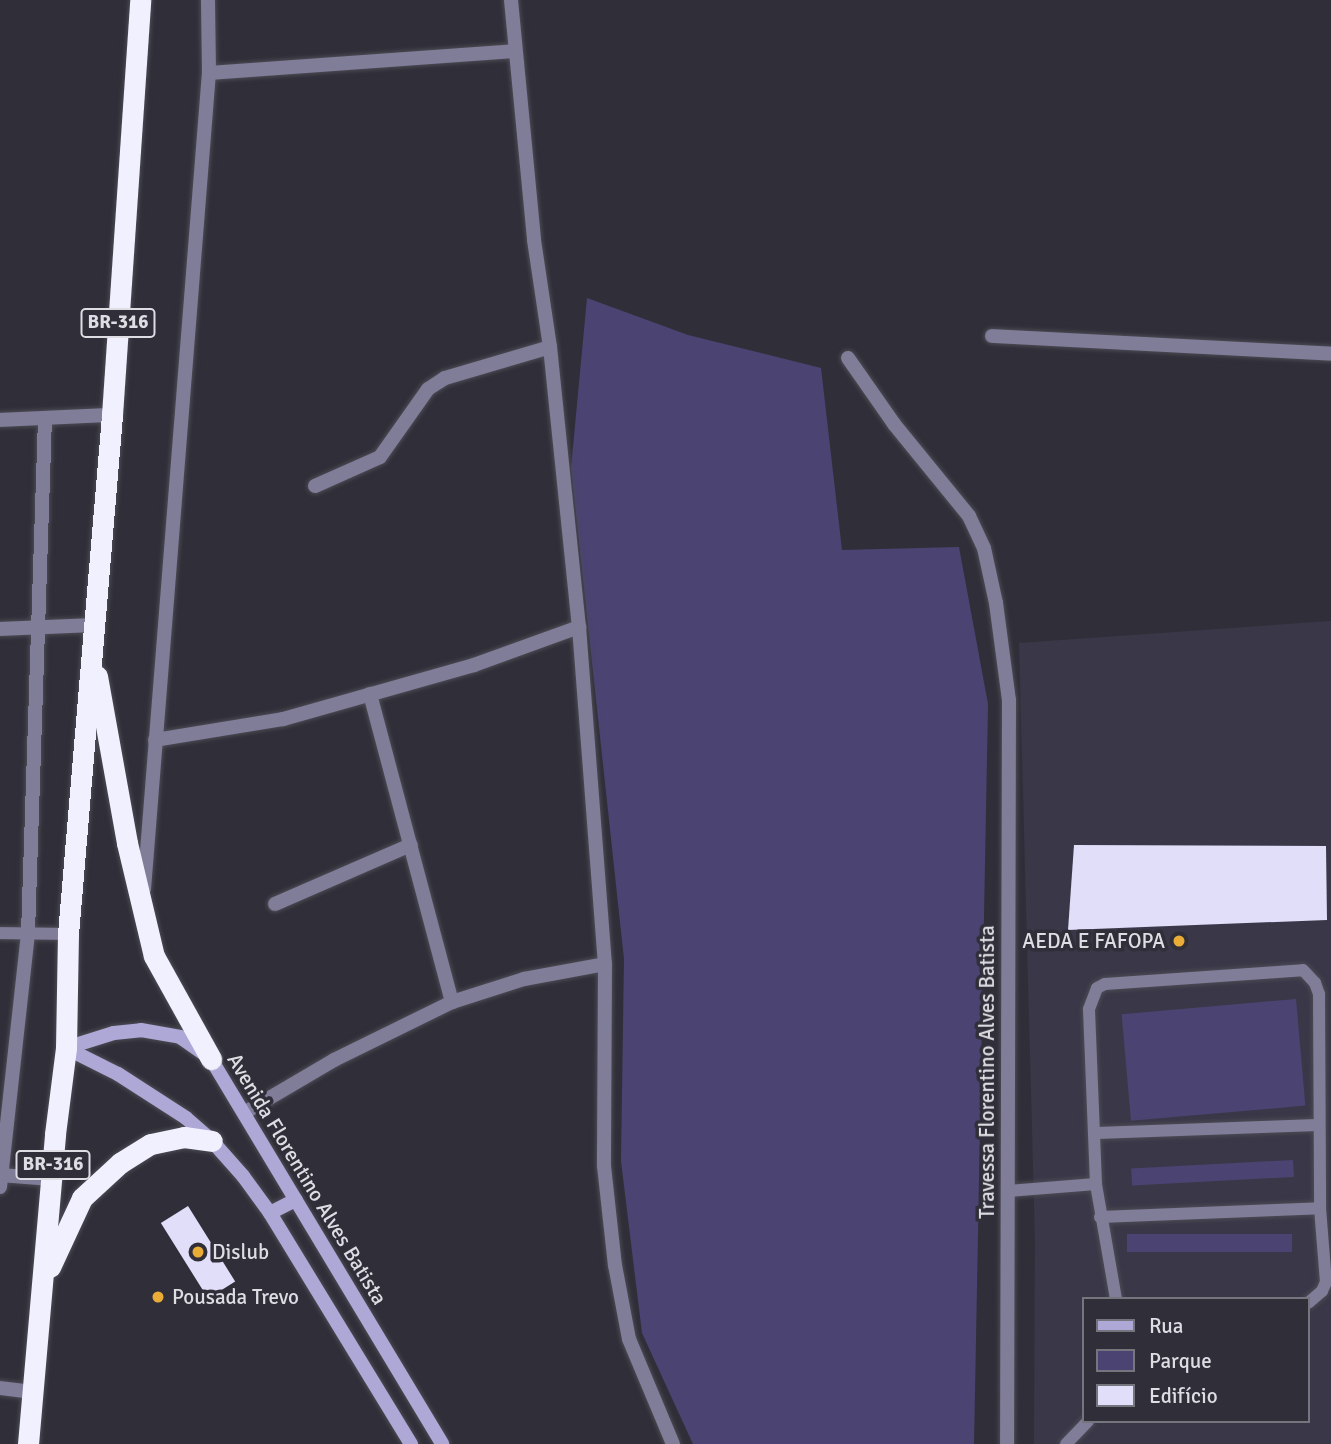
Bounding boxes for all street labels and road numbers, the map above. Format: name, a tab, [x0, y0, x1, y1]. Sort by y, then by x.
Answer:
road number: BR-316	[80, 308, 156, 338]
street label: Travessa Florentino Alves Batista	[974, 925, 1000, 1219]
street label: Avenida Florentino Alves Batista	[222, 1049, 392, 1309]
road number: BR-316	[14, 1149, 92, 1180]

